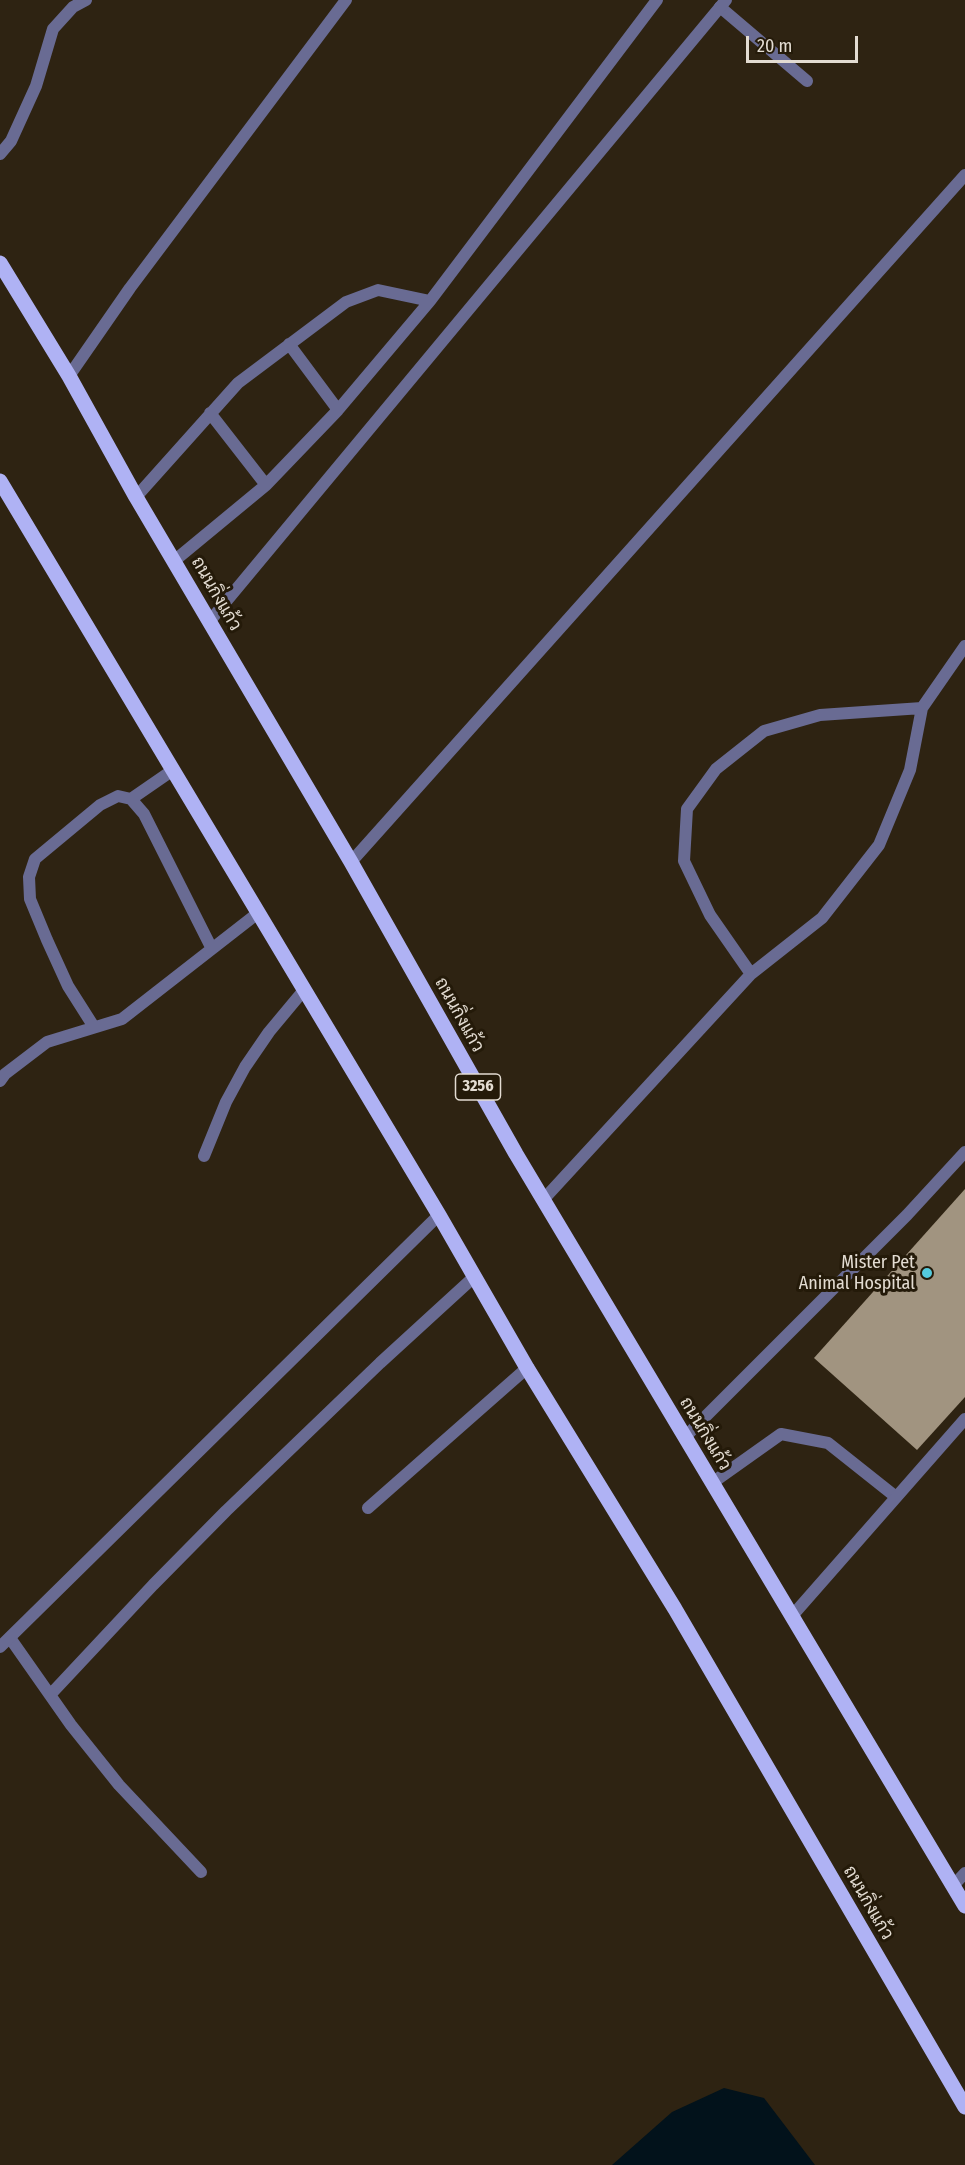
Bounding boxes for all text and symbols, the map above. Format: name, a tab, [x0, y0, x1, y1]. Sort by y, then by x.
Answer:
scale bar	[749, 24, 862, 62]
text: 20 m	[757, 35, 792, 57]
street label: ถนนกิ่งแก้ว	[186, 553, 246, 635]
street label: ถนนกิ่งแก้ว	[430, 974, 488, 1056]
road number: 3256	[456, 1074, 500, 1100]
place label: Mister Pet Animal Hospital	[799, 1252, 915, 1294]
marker: Mister Pet Animal Hospital	[920, 1266, 934, 1280]
street label: ถนนกิ่งแก้ว	[675, 1393, 735, 1475]
street label: ถนนกิ่งแก้ว	[838, 1862, 898, 1944]

